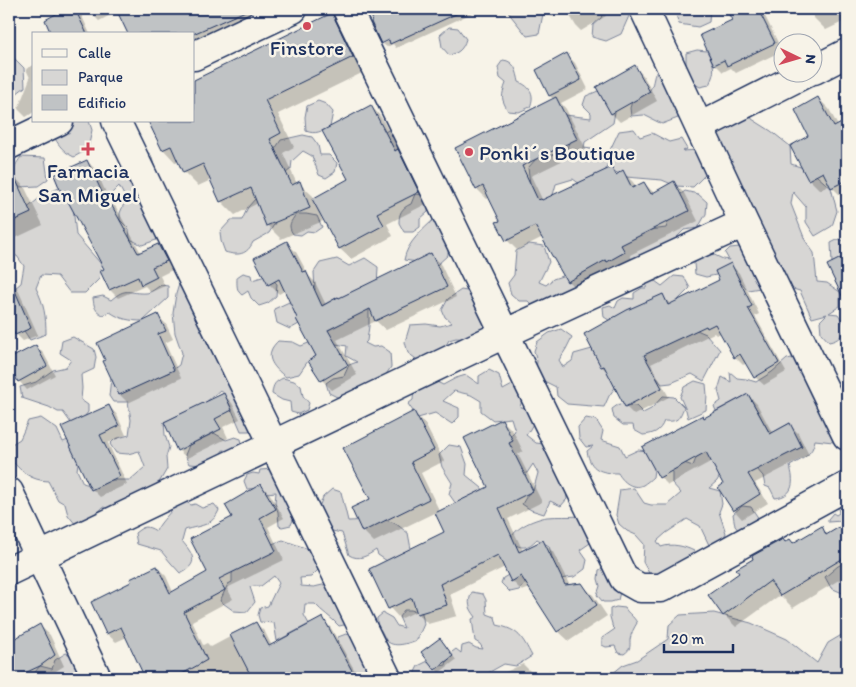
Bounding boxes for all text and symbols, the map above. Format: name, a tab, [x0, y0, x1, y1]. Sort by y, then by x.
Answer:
marker: Finstore	[301, 20, 313, 32]
legend	[32, 32, 195, 122]
north arrow	[774, 32, 824, 82]
place label: Finstore	[270, 35, 344, 60]
text: Calle	[78, 44, 111, 62]
text: N	[802, 54, 819, 65]
text: Parque	[78, 68, 123, 86]
text: Edificio	[78, 94, 126, 112]
place label: Ponki´s Boutique	[479, 140, 635, 165]
marker: Farmacia San Miguel	[82, 143, 94, 155]
marker: Ponki´s Boutique	[463, 146, 475, 158]
place label: Farmacia San Miguel	[38, 158, 138, 207]
scale bar	[664, 622, 732, 654]
text: 20 m	[671, 630, 705, 648]

